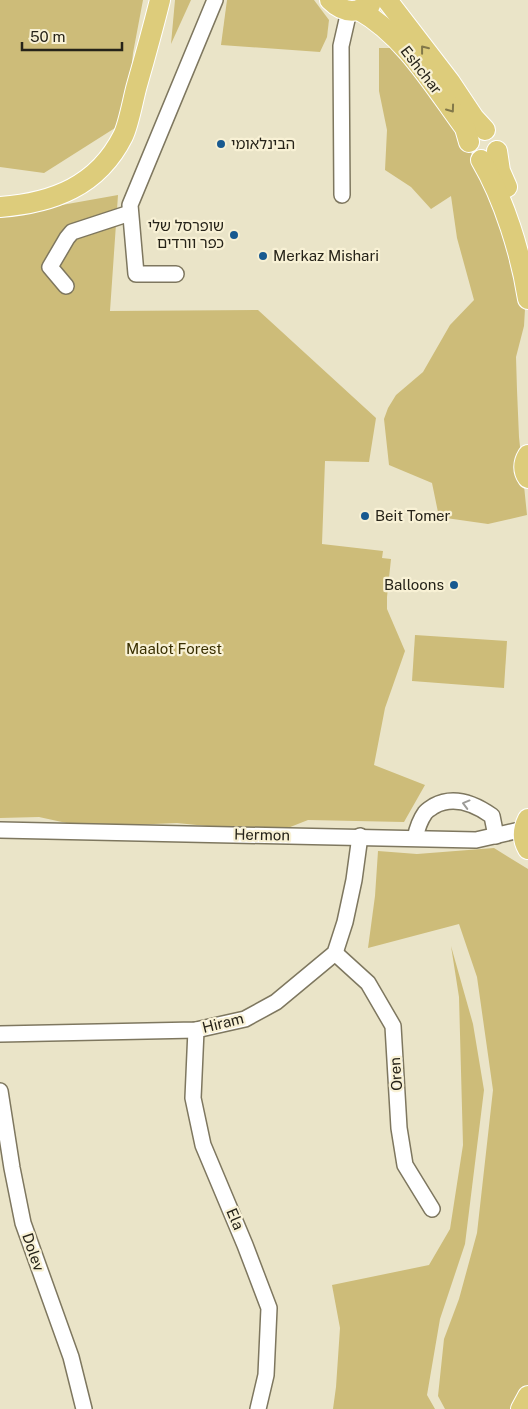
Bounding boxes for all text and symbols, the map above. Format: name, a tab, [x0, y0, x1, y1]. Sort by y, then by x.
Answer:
scale bar	[22, 20, 122, 52]
text: 50 m	[30, 28, 65, 45]
street label: Eshchar	[397, 42, 445, 97]
one-way arrow	[421, 45, 430, 55]
one-way arrow	[445, 103, 454, 113]
place label: הבינלאומי	[231, 135, 295, 152]
marker: הבינלאומי	[215, 138, 227, 150]
place label: שופרסל שלי כפר וורדים	[148, 217, 224, 251]
marker: שופרסל שלי כפר וורדים	[228, 229, 240, 241]
place label: Merkaz Mishari	[273, 247, 379, 264]
marker: Merkaz Mishari	[257, 250, 269, 262]
place label: Beit Tomer	[375, 507, 451, 524]
marker: Beit Tomer	[359, 510, 371, 522]
place label: Balloons	[384, 576, 444, 593]
marker: Balloons	[448, 579, 460, 591]
park label: Maalot Forest	[126, 640, 222, 657]
one-way arrow	[463, 799, 471, 809]
street label: Hermon	[234, 826, 290, 843]
street label: Hiram	[200, 1009, 245, 1036]
street label: Oren	[386, 1057, 405, 1091]
street label: Ela	[223, 1205, 248, 1232]
street label: Dolev	[19, 1231, 48, 1273]

